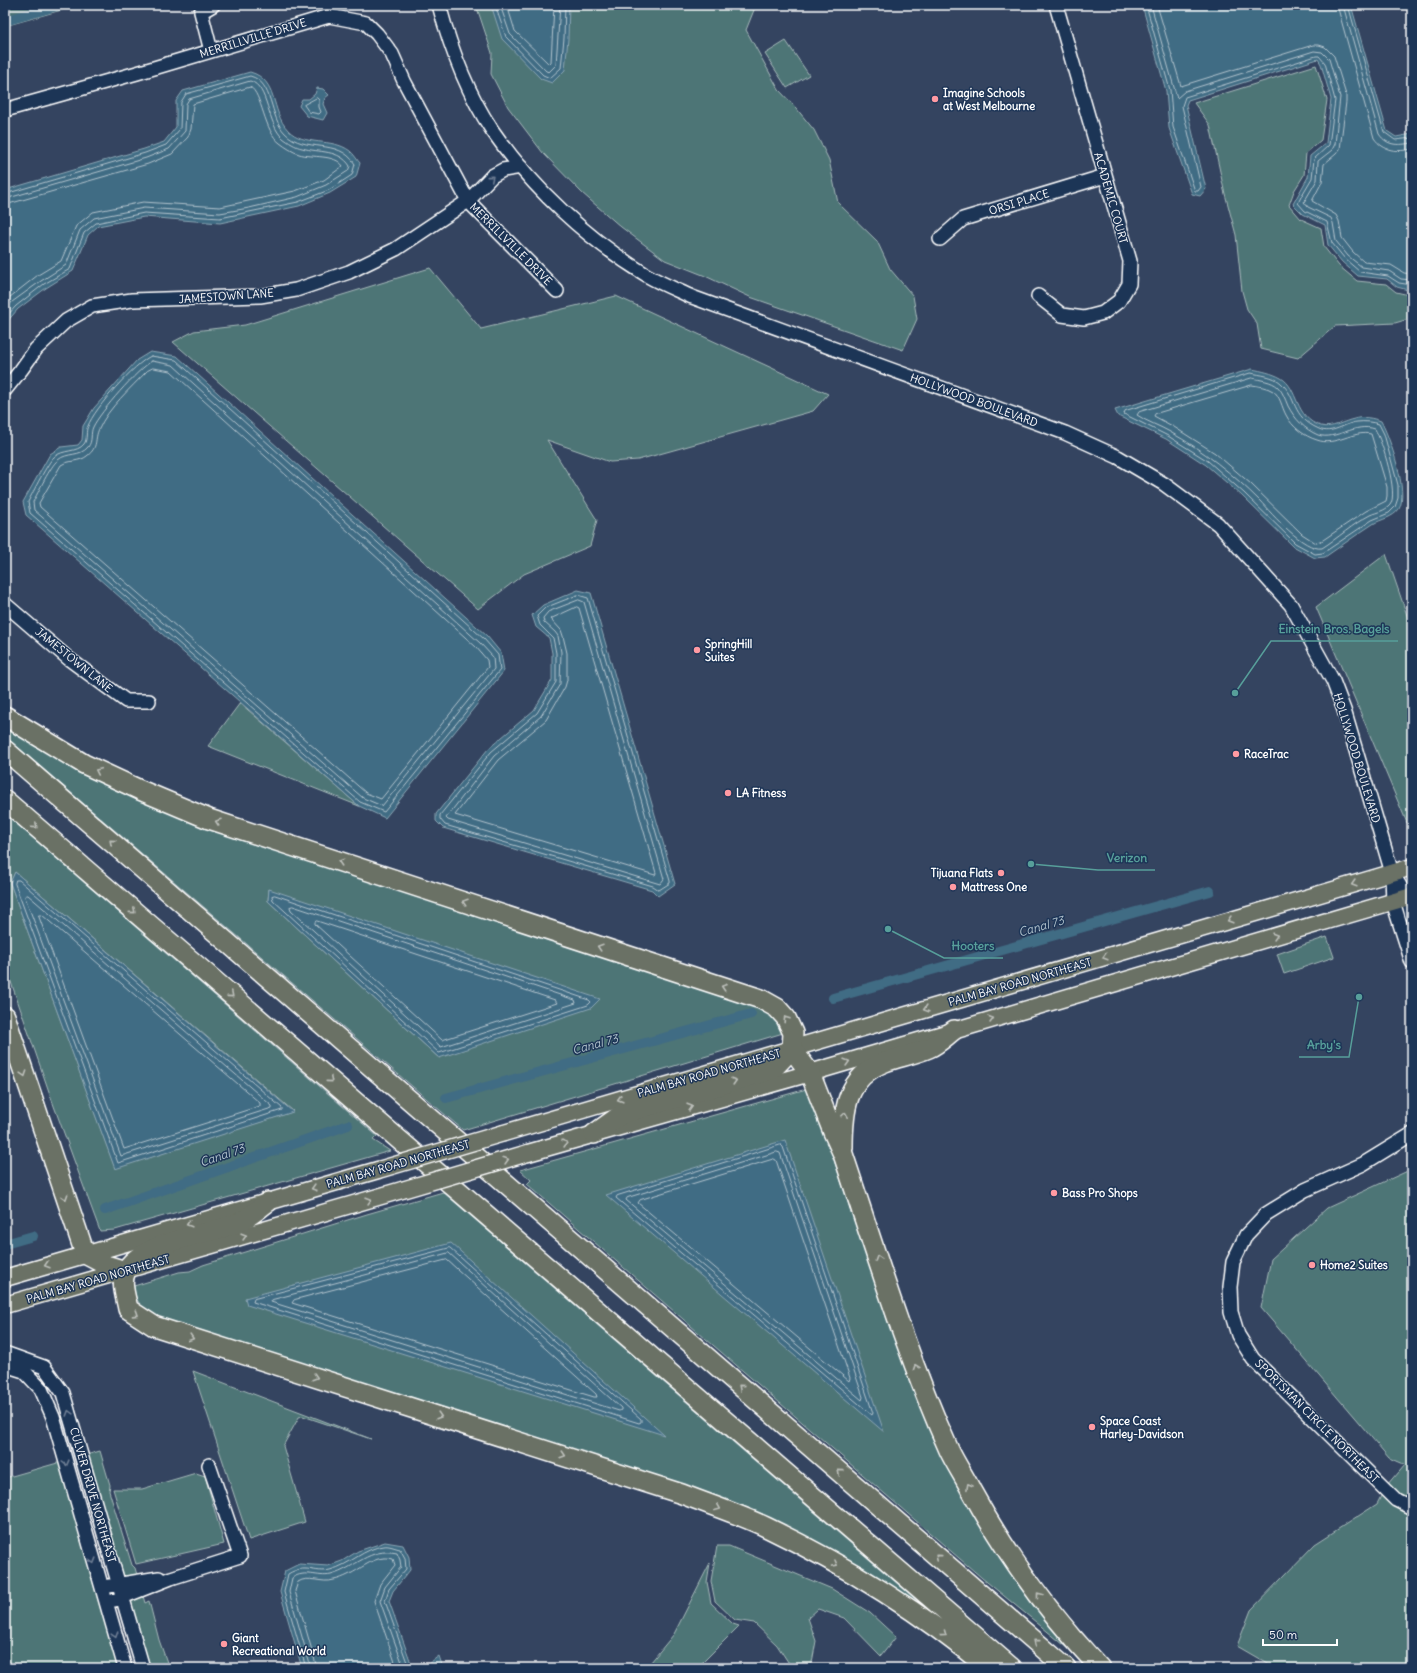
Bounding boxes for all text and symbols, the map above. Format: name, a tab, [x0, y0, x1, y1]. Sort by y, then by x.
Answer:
street label: MERRILLVILLE DRIVE	[198, 15, 308, 61]
place label: Imagine Schools at West Melbourne	[943, 86, 1035, 113]
marker: Imagine Schools at West Melbourne	[930, 94, 940, 104]
street label: ACADEMIC COURT	[1091, 151, 1131, 246]
one-way arrow	[486, 176, 494, 183]
street label: ORSI PLACE	[987, 186, 1051, 218]
street label: MERRILLVILLE DRIVE	[467, 200, 555, 288]
street label: JAMESTOWN LANE	[178, 286, 274, 306]
street label: HOLLYWOOD BOULEVARD	[908, 370, 1040, 430]
callout: Einstein Bros. Bagels	[1271, 617, 1398, 641]
text: Einstein Bros. Bagels	[1278, 621, 1390, 637]
street label: JAMESTOWN LANE	[33, 625, 115, 695]
place label: SpringHill Suites	[705, 637, 752, 664]
marker: SpringHill Suites	[692, 645, 702, 655]
street label: HOLLYWOOD BOULEVARD	[1331, 691, 1383, 825]
place label: RaceTrac	[1244, 747, 1289, 761]
marker: RaceTrac	[1231, 749, 1241, 759]
one-way arrow	[95, 768, 102, 776]
place label: LA Fitness	[736, 786, 786, 800]
marker: LA Fitness	[723, 788, 733, 798]
one-way arrow	[214, 818, 221, 826]
one-way arrow	[30, 821, 37, 828]
one-way arrow	[109, 839, 117, 846]
callout: Verizon	[1098, 846, 1155, 870]
text: Verizon	[1107, 850, 1147, 865]
one-way arrow	[338, 858, 345, 867]
place label: Tijuana Flats	[931, 866, 993, 880]
marker: Tijuana Flats	[996, 868, 1006, 878]
one-way arrow	[1351, 879, 1358, 888]
place label: Mattress One	[961, 880, 1027, 894]
marker: Mattress One	[948, 882, 958, 892]
one-way arrow	[462, 898, 469, 907]
one-way arrow	[128, 906, 136, 913]
water label: Canal 73	[1016, 912, 1067, 940]
one-way arrow	[1226, 915, 1233, 924]
one-way arrow	[1271, 932, 1278, 941]
callout: Hooters	[944, 934, 1003, 958]
text: Hooters	[952, 938, 995, 953]
one-way arrow	[597, 943, 604, 951]
one-way arrow	[1102, 952, 1109, 961]
street label: PALM BAY ROAD NORTHEAST	[947, 955, 1093, 1009]
one-way arrow	[721, 983, 728, 992]
one-way arrow	[227, 991, 234, 998]
one-way arrow	[923, 1004, 930, 1013]
one-way arrow	[988, 1015, 995, 1024]
one-way arrow	[783, 1016, 790, 1023]
water label: Canal 73	[571, 1030, 621, 1057]
callout: Arby's	[1299, 1033, 1349, 1057]
text: Arby's	[1307, 1037, 1341, 1053]
street label: PALM BAY ROAD NORTHEAST	[636, 1046, 782, 1100]
one-way arrow	[843, 1058, 850, 1067]
one-way arrow	[20, 1070, 28, 1077]
one-way arrow	[325, 1076, 333, 1083]
one-way arrow	[730, 1077, 737, 1086]
one-way arrow	[617, 1094, 624, 1103]
one-way arrow	[686, 1103, 693, 1112]
one-way arrow	[840, 1112, 849, 1118]
street label: PALM BAY ROAD NORTHEAST	[325, 1137, 471, 1191]
one-way arrow	[561, 1139, 568, 1148]
water label: Canal 73	[197, 1140, 248, 1170]
one-way arrow	[503, 1156, 510, 1165]
one-way arrow	[311, 1184, 317, 1192]
place label: Bass Pro Shops	[1062, 1186, 1138, 1201]
marker: Bass Pro Shops	[1049, 1188, 1059, 1198]
one-way arrow	[60, 1193, 69, 1200]
one-way arrow	[365, 1196, 372, 1205]
one-way arrow	[186, 1219, 193, 1228]
one-way arrow	[240, 1232, 247, 1241]
street label: PALM BAY ROAD NORTHEAST	[25, 1252, 171, 1306]
one-way arrow	[874, 1254, 883, 1261]
place label: Home2 Suites	[1320, 1258, 1388, 1272]
one-way arrow	[44, 1260, 51, 1269]
marker: Home2 Suites	[1307, 1260, 1317, 1270]
one-way arrow	[132, 1310, 139, 1317]
one-way arrow	[188, 1333, 195, 1342]
street label: SPORTSMAN CIRCLE NORTHEAST	[1252, 1356, 1382, 1486]
one-way arrow	[912, 1364, 920, 1371]
one-way arrow	[312, 1372, 319, 1381]
one-way arrow	[739, 1385, 746, 1392]
one-way arrow	[65, 1409, 74, 1416]
one-way arrow	[436, 1411, 443, 1420]
place label: Space Coast Harley-Davidson	[1100, 1414, 1184, 1442]
marker: Space Coast Harley-Davidson	[1087, 1422, 1097, 1432]
street label: CULVER DRIVE NORTHEAST	[67, 1426, 119, 1565]
one-way arrow	[560, 1450, 567, 1459]
one-way arrow	[62, 1460, 70, 1466]
one-way arrow	[837, 1470, 844, 1477]
one-way arrow	[966, 1483, 973, 1490]
one-way arrow	[713, 1503, 721, 1511]
one-way arrow	[935, 1555, 943, 1562]
one-way arrow	[89, 1557, 97, 1564]
one-way arrow	[831, 1559, 838, 1566]
one-way arrow	[1036, 1593, 1043, 1600]
scale bar	[1263, 1621, 1337, 1647]
text: 50 m	[1269, 1627, 1298, 1642]
one-way arrow	[940, 1629, 947, 1636]
one-way arrow	[110, 1631, 119, 1638]
place label: Giant Recreational World	[232, 1631, 326, 1658]
marker: Giant Recreational World	[219, 1639, 229, 1649]
one-way arrow	[1034, 1640, 1041, 1647]

